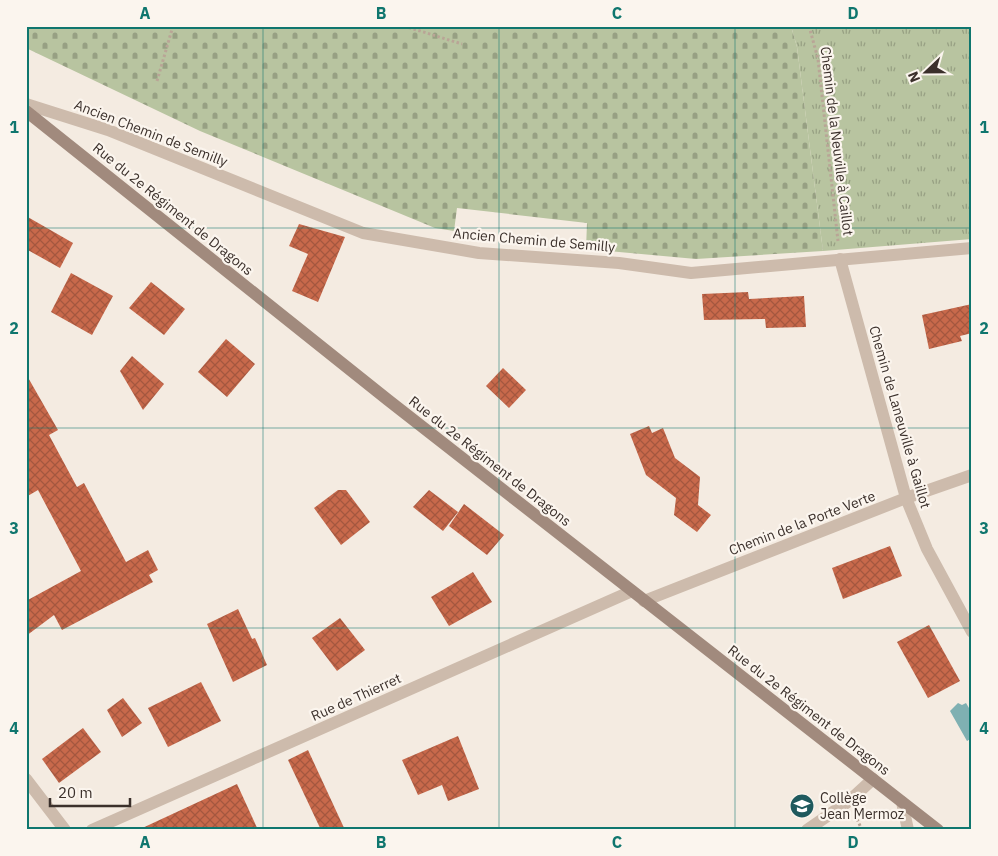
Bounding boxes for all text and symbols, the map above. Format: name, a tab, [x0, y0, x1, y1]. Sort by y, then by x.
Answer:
text: A	[140, 3, 151, 23]
text: B	[376, 3, 387, 23]
text: C	[612, 3, 622, 23]
text: D	[847, 3, 859, 23]
street label: Chemin de la Neuville à Caillot	[816, 46, 858, 237]
north arrow	[900, 48, 950, 98]
text: N	[904, 69, 924, 85]
street label: Ancien Chemin de Semilly	[72, 95, 230, 171]
text: 1	[9, 117, 19, 137]
text: 1	[979, 117, 989, 137]
street label: Rue du 2e Régiment de Dragons	[89, 139, 257, 279]
street label: Ancien Chemin de Semilly	[452, 224, 616, 256]
text: 2	[9, 318, 19, 338]
text: 2	[979, 318, 989, 338]
street label: Chemin de Laneuville à Gaillot	[865, 324, 935, 510]
street label: Rue du 2e Régiment de Dragons	[405, 392, 575, 530]
street label: Chemin de la Porte Verte	[726, 487, 878, 559]
text: 3	[9, 518, 19, 538]
text: 3	[979, 518, 989, 538]
street label: Rue du 2e Régiment de Dragons	[724, 641, 894, 779]
street label: Rue de Thierret	[308, 669, 404, 725]
text: 4	[9, 718, 19, 738]
text: 4	[979, 718, 989, 738]
scale bar	[50, 776, 130, 808]
text: 20 m	[58, 783, 93, 802]
place label: Collège Jean Mermoz	[820, 789, 905, 823]
school or university icon: Collège Jean Mermoz	[789, 793, 815, 819]
text: A	[140, 832, 151, 852]
text: B	[376, 832, 387, 852]
text: C	[612, 832, 622, 852]
text: D	[847, 832, 859, 852]

